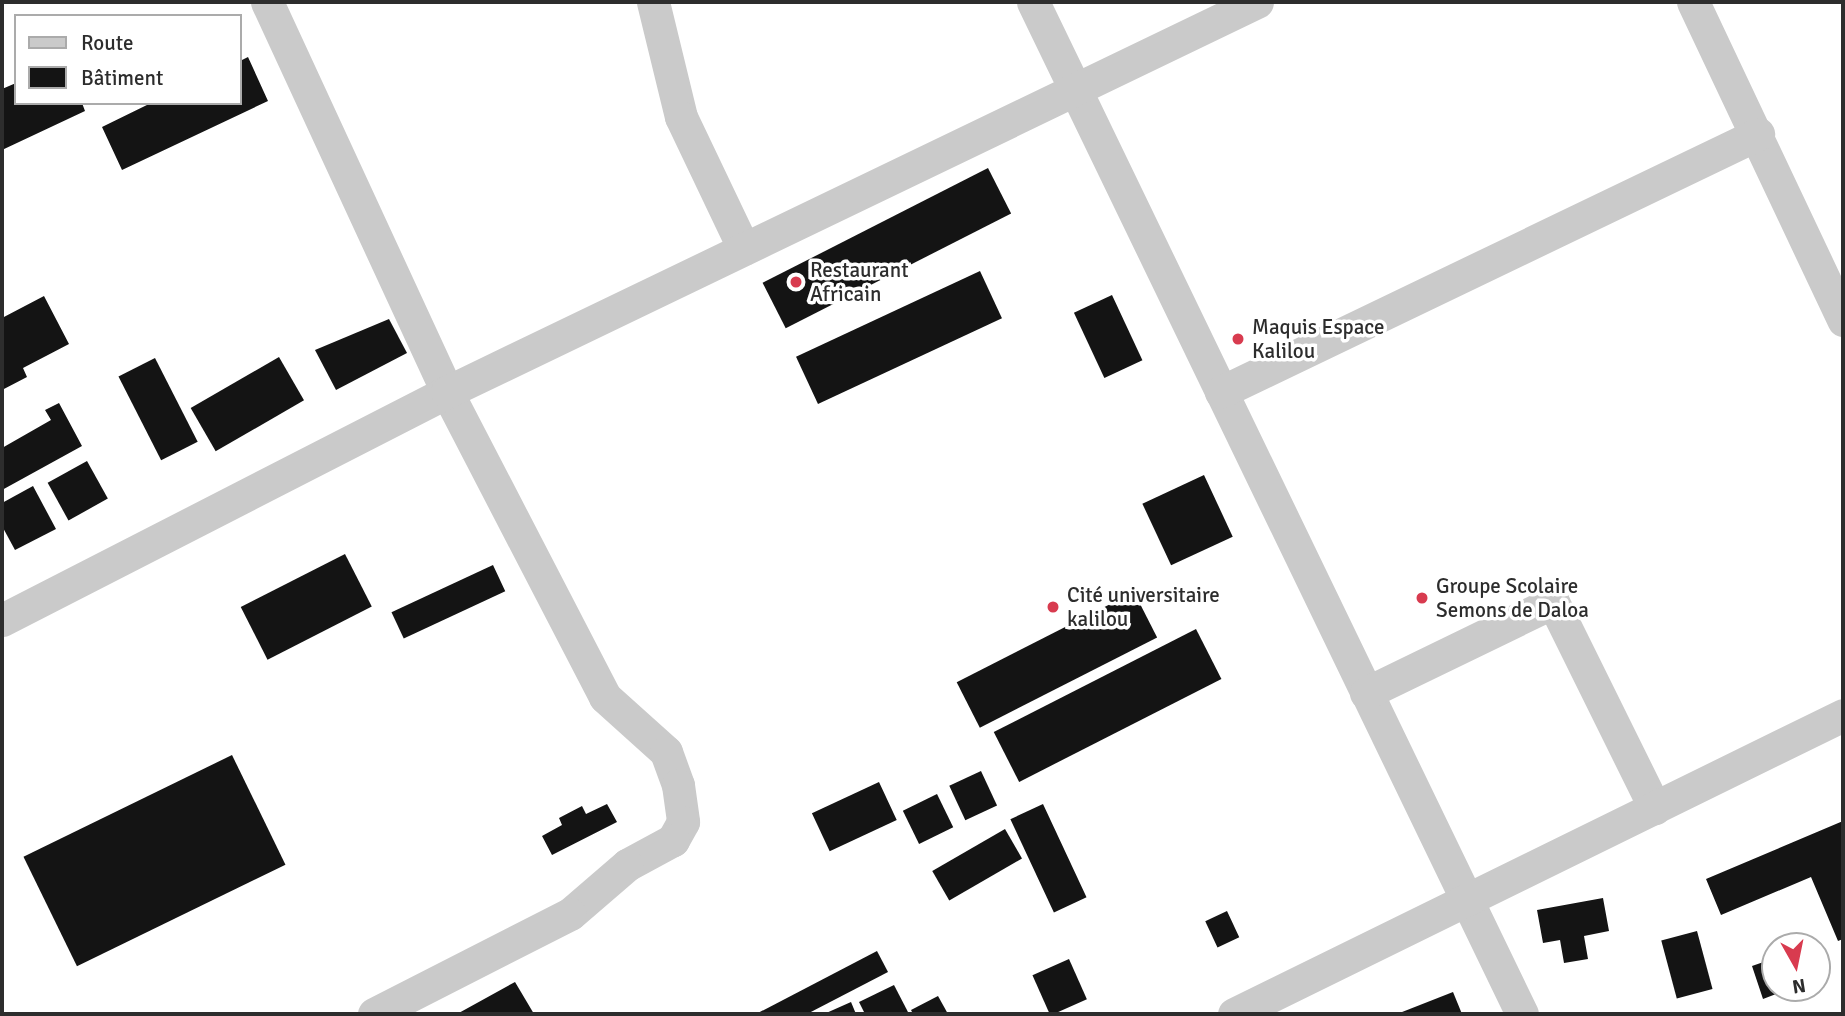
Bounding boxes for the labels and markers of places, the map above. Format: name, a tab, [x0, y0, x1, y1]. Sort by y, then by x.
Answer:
place label: Restaurant Africain	[810, 257, 909, 307]
marker: Restaurant Africain	[788, 274, 804, 290]
place label: Maquis Espace Kalilou	[1252, 314, 1385, 364]
marker: Maquis Espace Kalilou	[1230, 331, 1246, 347]
place label: Groupe Scolaire Semons de Daloa	[1436, 573, 1589, 623]
place label: Cité universitaire kalilou	[1067, 582, 1220, 632]
marker: Groupe Scolaire Semons de Daloa	[1414, 590, 1430, 606]
marker: Cité universitaire kalilou	[1045, 599, 1061, 615]

